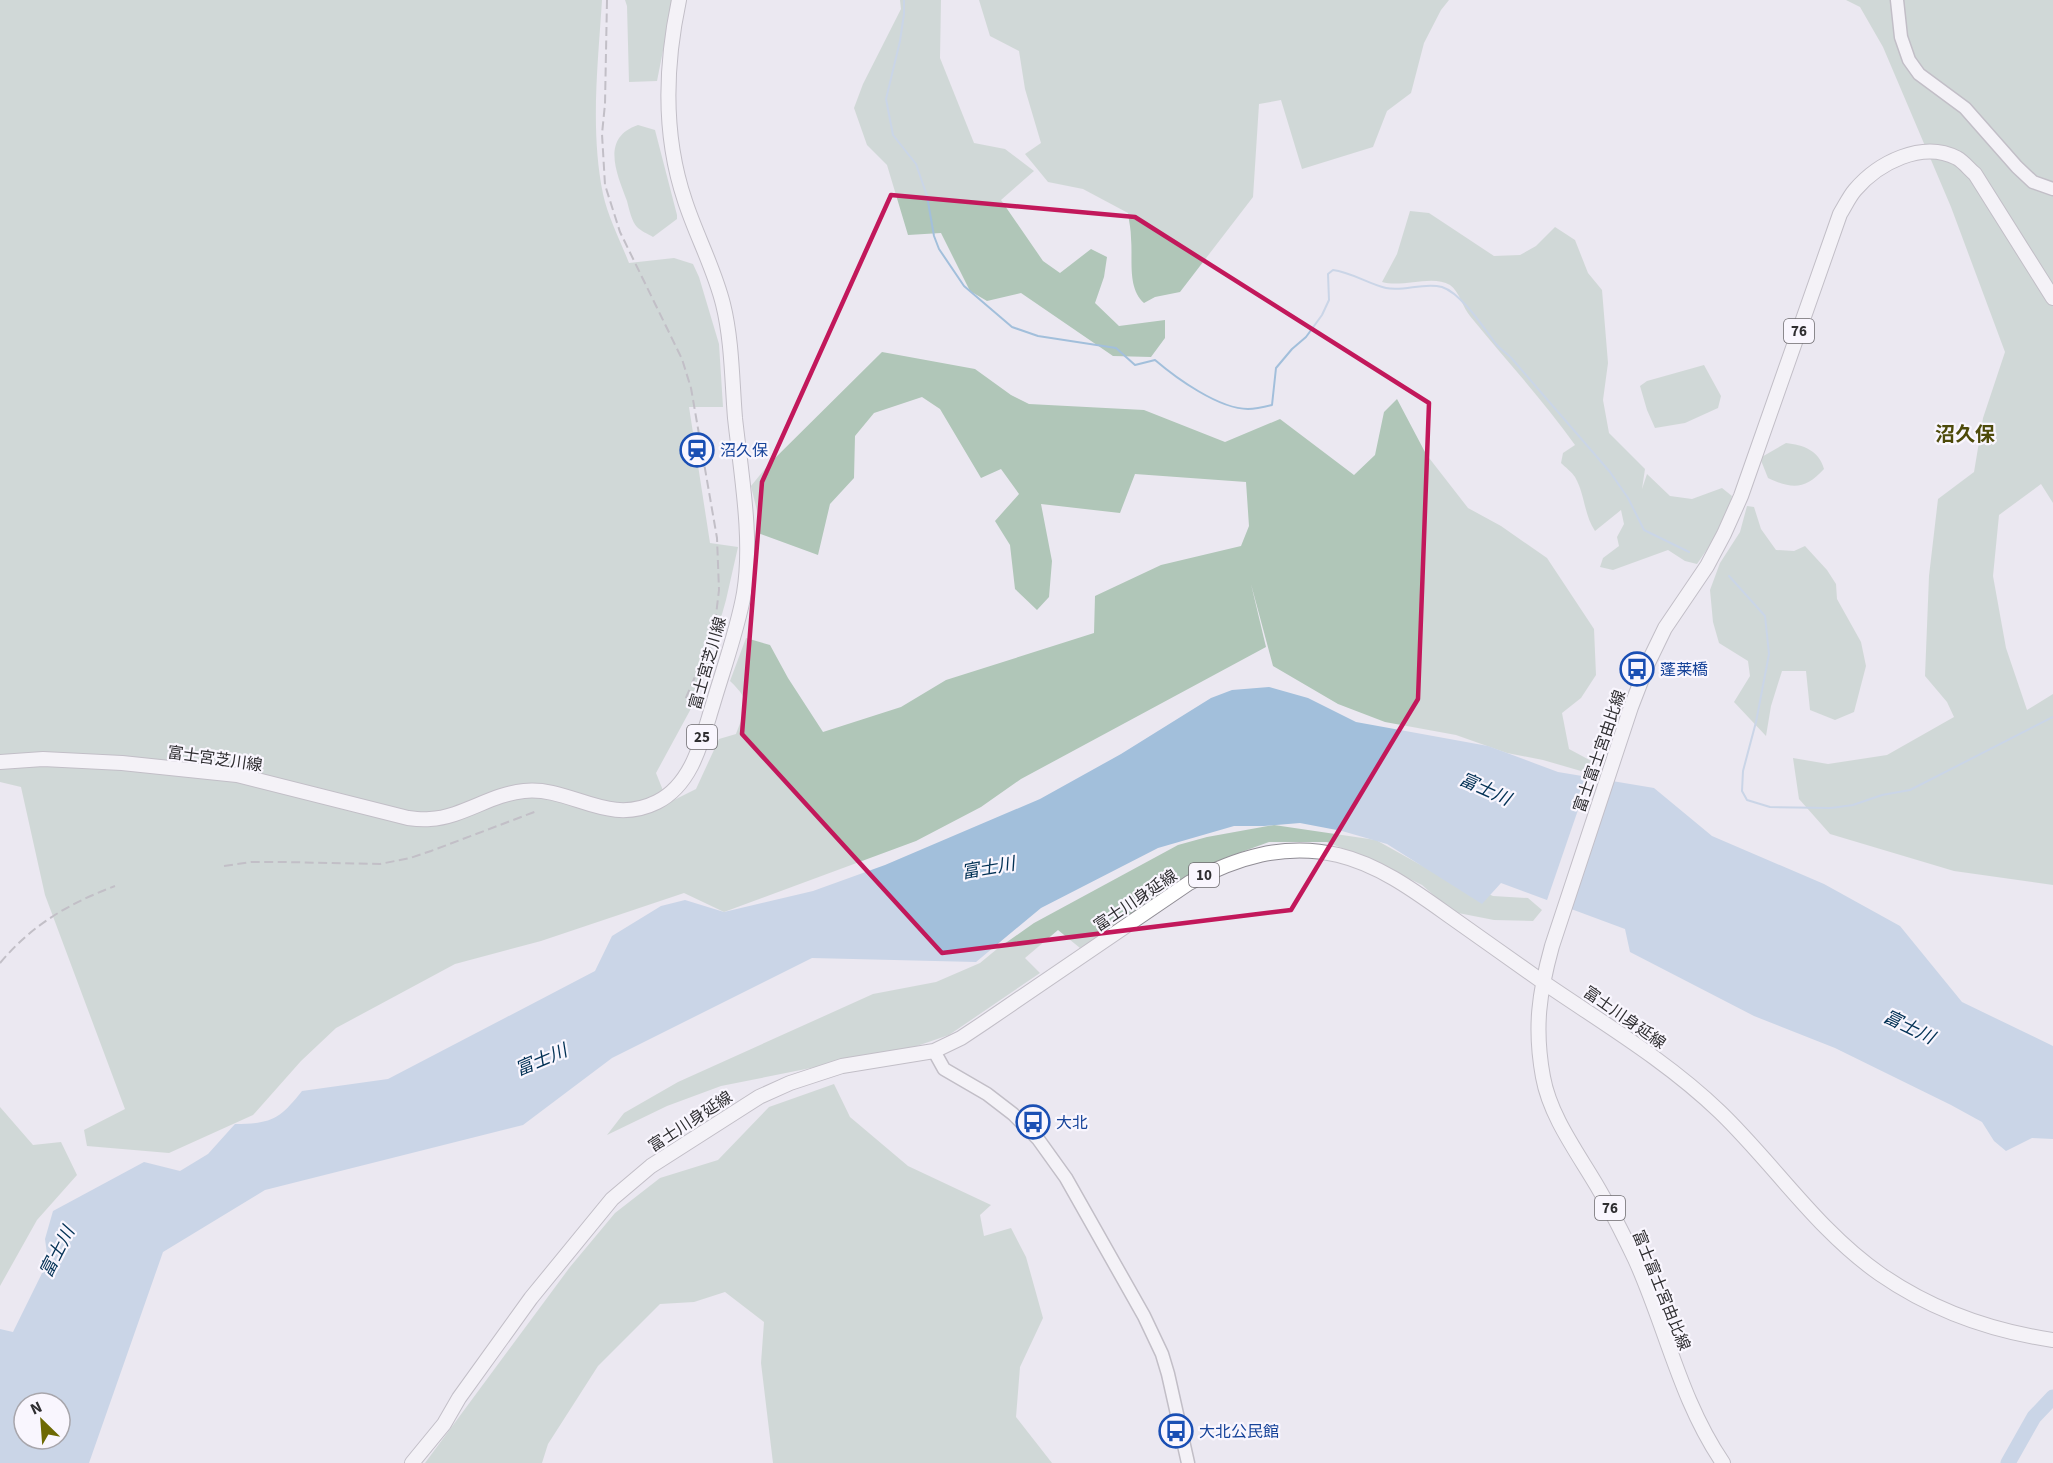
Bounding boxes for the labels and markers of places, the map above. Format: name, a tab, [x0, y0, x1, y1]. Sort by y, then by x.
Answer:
station icon: 沼久保	[679, 432, 715, 468]
place label: 沼久保	[720, 440, 768, 462]
bus stop icon: 蓬莱橋	[1619, 651, 1655, 687]
place label: 蓬莱橋	[1660, 659, 1708, 681]
bus stop icon: 大北	[1015, 1104, 1051, 1140]
place label: 大北	[1056, 1112, 1088, 1134]
bus stop icon: 大北公民館	[1158, 1413, 1194, 1449]
place label: 大北公民館	[1199, 1421, 1279, 1443]

